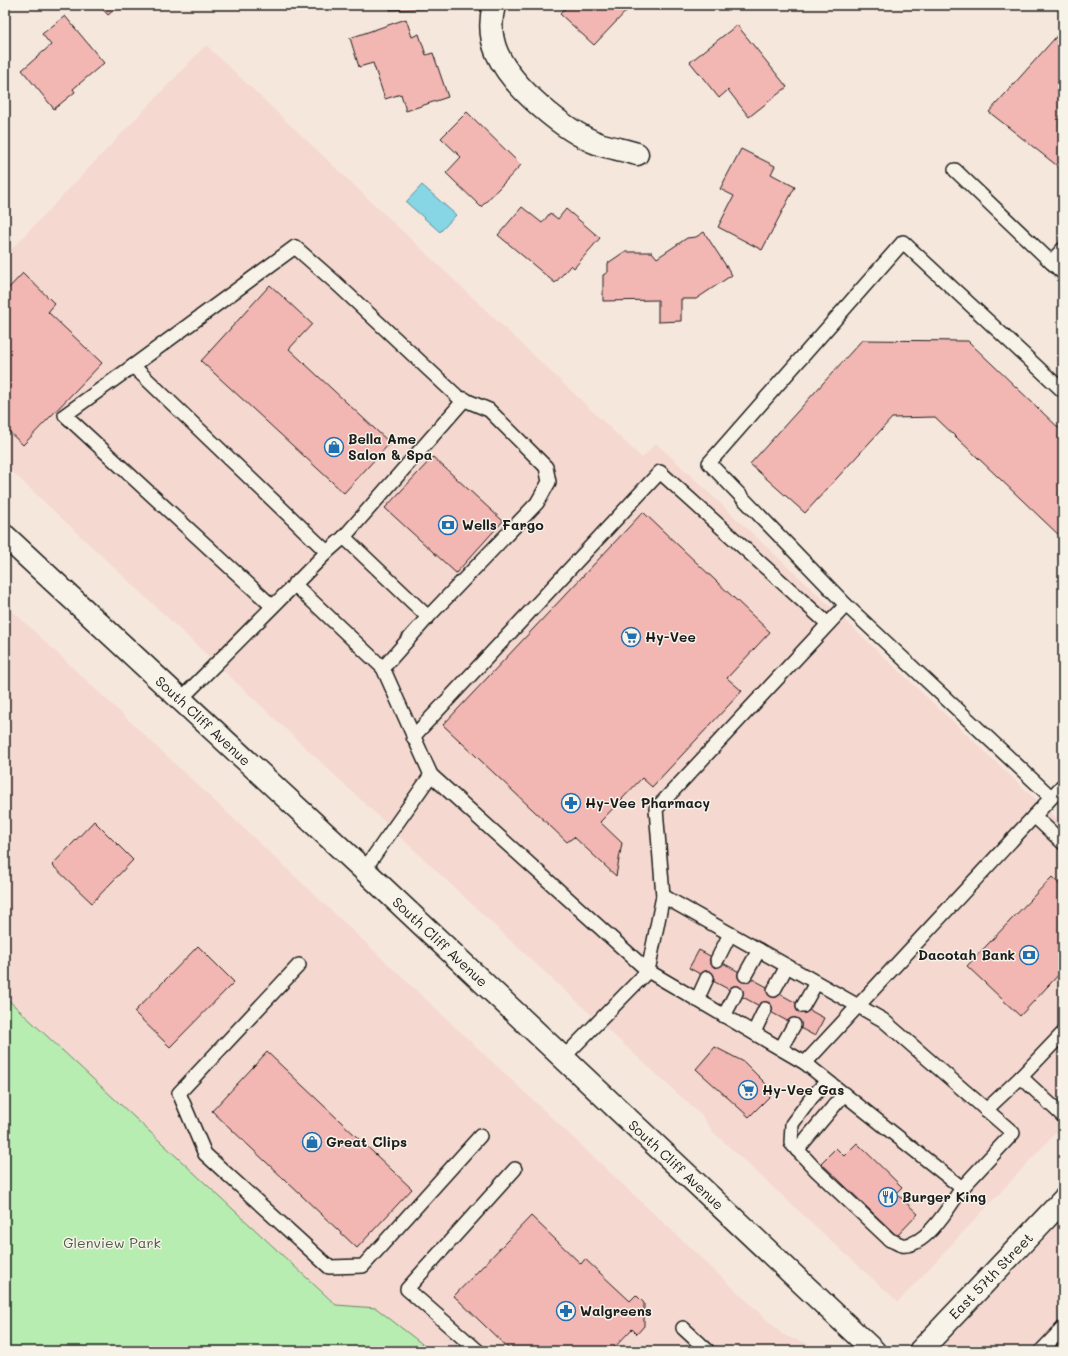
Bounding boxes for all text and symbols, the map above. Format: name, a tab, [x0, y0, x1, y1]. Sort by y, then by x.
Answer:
place label: Bella Ame Salon & Spa	[348, 429, 433, 464]
shop icon: Bella Ame Salon & Spa	[323, 436, 345, 458]
bank icon: Wells Fargo	[437, 514, 459, 536]
place label: Wells Fargo	[462, 515, 544, 534]
supermarket icon: Hy-Vee	[620, 626, 642, 648]
place label: Hy-Vee	[645, 627, 696, 646]
street label: South Cliff Avenue	[152, 671, 255, 770]
pharmacy icon: Hy-Vee Pharmacy	[560, 792, 582, 814]
place label: Hy-Vee Pharmacy	[585, 793, 710, 812]
street label: South Cliff Avenue	[389, 892, 492, 991]
bank icon: Dacotah Bank	[1018, 944, 1040, 966]
place label: Dacotah Bank	[918, 945, 1015, 964]
supermarket icon: Hy-Vee Gas	[737, 1079, 759, 1101]
place label: Hy-Vee Gas	[762, 1080, 844, 1099]
street label: South Cliff Avenue	[625, 1115, 728, 1214]
shop icon: Great Clips	[301, 1131, 323, 1153]
place label: Great Clips	[326, 1132, 407, 1151]
restaurant icon: Burger King	[877, 1186, 899, 1208]
place label: Burger King	[902, 1187, 986, 1206]
street label: East 57th Street	[944, 1228, 1037, 1323]
park label: Glenview Park	[63, 1233, 161, 1252]
pharmacy icon: Walgreens	[555, 1300, 577, 1322]
place label: Walgreens	[580, 1301, 652, 1320]

